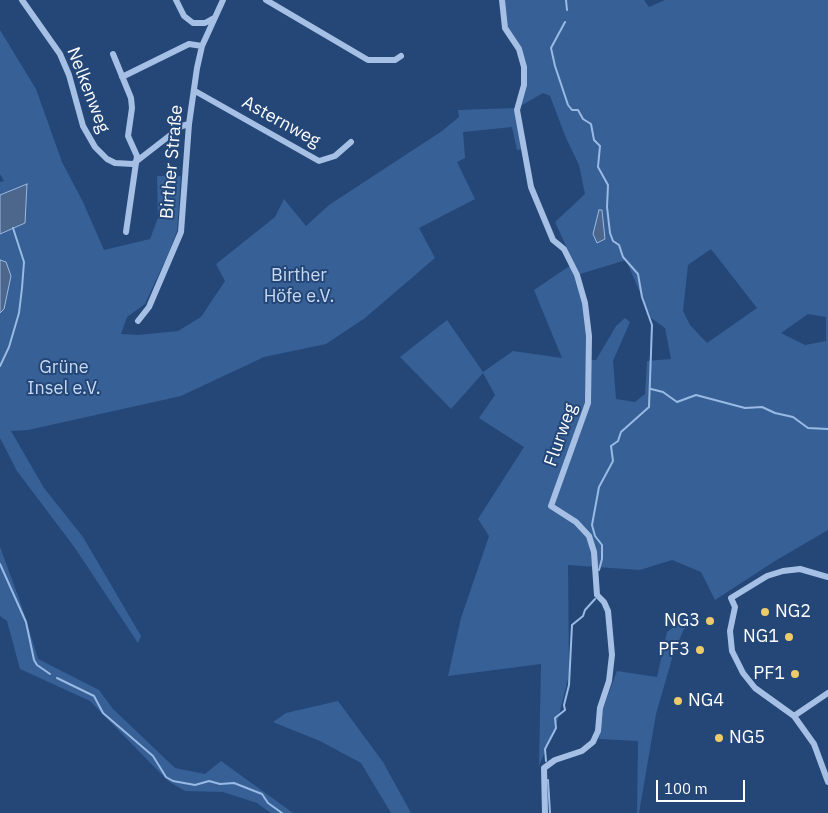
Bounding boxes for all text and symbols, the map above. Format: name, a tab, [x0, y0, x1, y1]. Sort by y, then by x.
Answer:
street label: Nelkenweg	[62, 44, 114, 136]
street label: Asternweg	[238, 92, 324, 152]
street label: Birther Straße	[156, 104, 188, 220]
park label: Birther Höfe e.V.	[264, 265, 334, 308]
park label: Grüne Insel e.V.	[27, 357, 101, 399]
street label: Flurweg	[540, 401, 582, 469]
place label: NG2	[775, 601, 811, 623]
marker: NG2	[759, 606, 771, 618]
place label: NG3	[664, 610, 700, 632]
marker: NG3	[704, 615, 716, 627]
place label: NG1	[743, 626, 779, 648]
marker: NG1	[783, 631, 795, 643]
place label: PF3	[658, 639, 690, 661]
marker: PF3	[694, 644, 706, 656]
place label: PF1	[753, 663, 785, 685]
marker: PF1	[789, 668, 801, 680]
place label: NG4	[688, 690, 724, 712]
marker: NG4	[672, 695, 684, 707]
place label: NG5	[729, 727, 765, 749]
marker: NG5	[713, 732, 725, 744]
scale bar	[658, 770, 747, 802]
text: 100 m	[664, 779, 708, 798]

